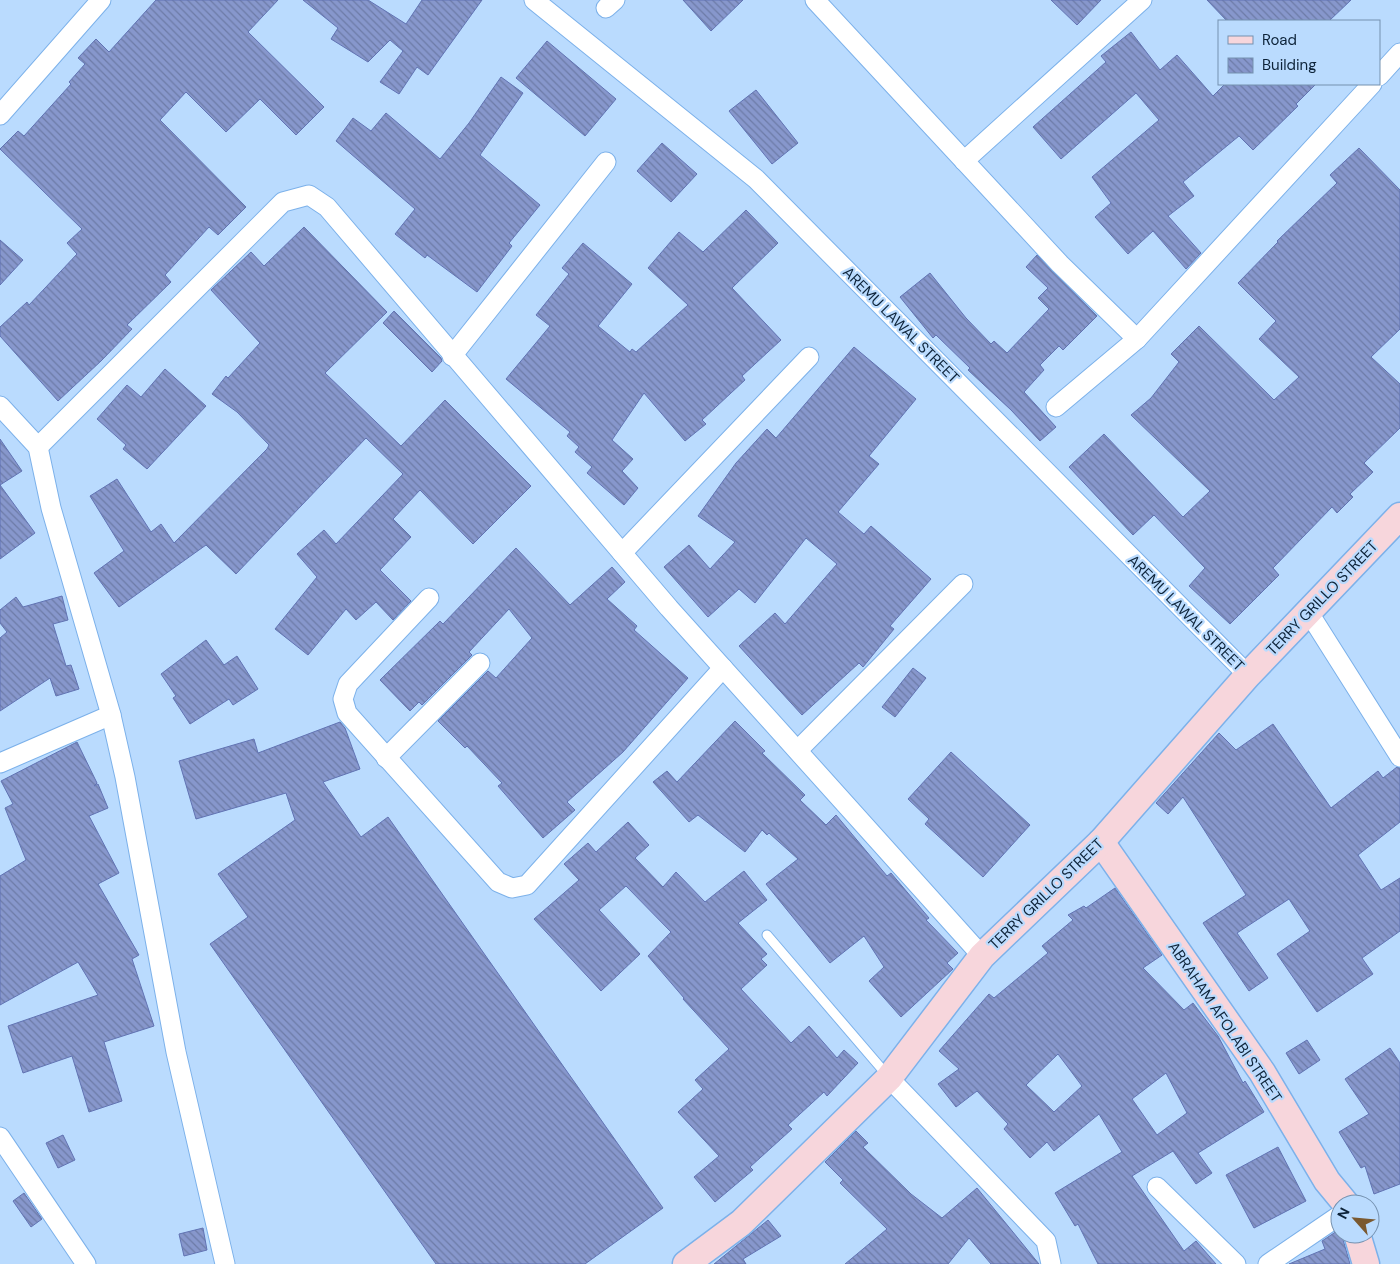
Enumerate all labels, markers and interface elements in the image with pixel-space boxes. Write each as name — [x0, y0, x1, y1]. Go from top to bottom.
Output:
legend — [1218, 20, 1380, 85]
text: Road — [1262, 30, 1297, 50]
text: Building — [1262, 55, 1317, 75]
street label: AREMU LAWAL STREET — [838, 262, 964, 388]
street label: TERRY GRILLO STREET — [1262, 536, 1382, 660]
street label: AREMU LAWAL STREET — [1123, 550, 1249, 676]
street label: TERRY GRILLO STREET — [984, 834, 1108, 954]
street label: ABRAHAM AFOLABI STREET — [1164, 938, 1286, 1106]
north arrow — [1330, 1194, 1380, 1244]
text: N — [1333, 1204, 1354, 1222]

